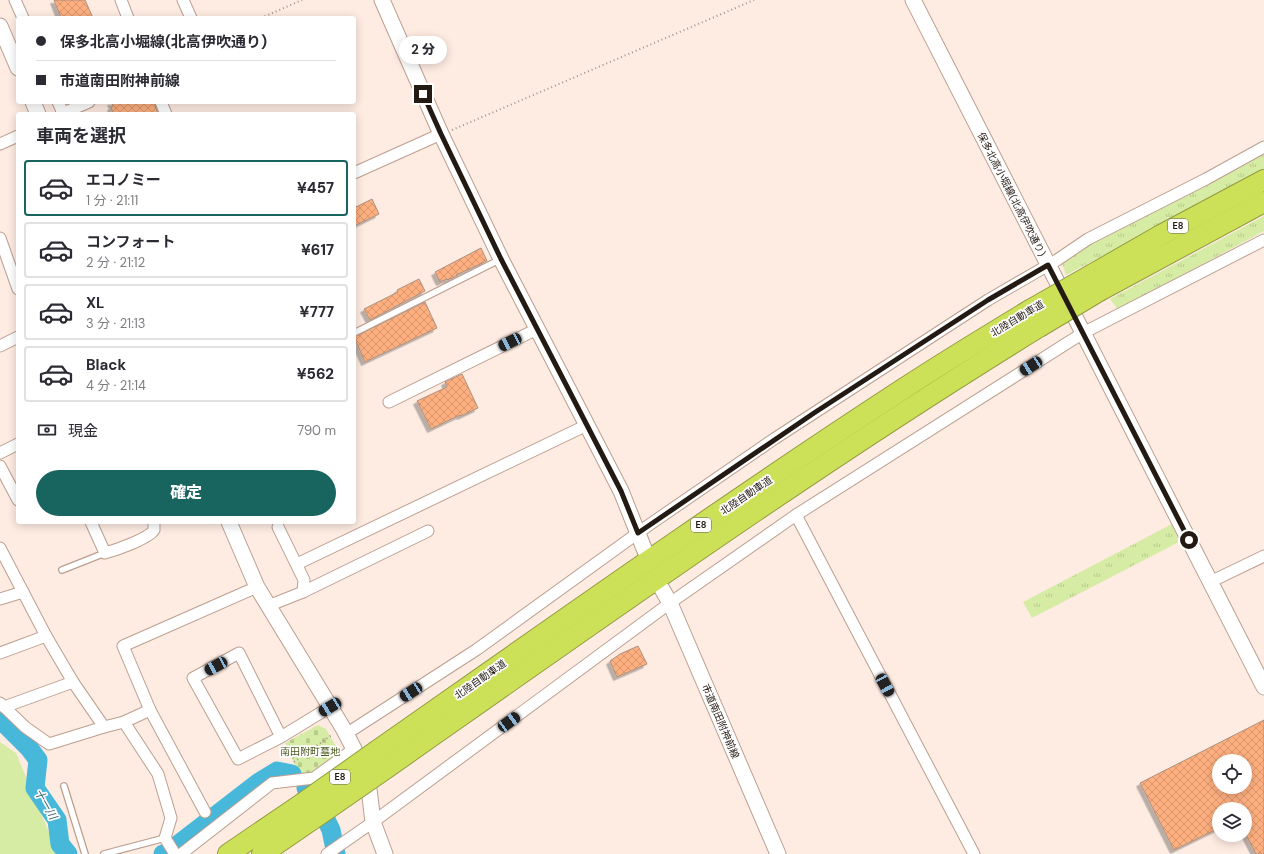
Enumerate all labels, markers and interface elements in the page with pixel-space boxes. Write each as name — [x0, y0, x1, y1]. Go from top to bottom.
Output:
text: 保多北高小堀線(北高伊吹通り) — [60, 32, 267, 52]
callout: 2 分 — [399, 36, 447, 64]
text: 2 分 — [411, 41, 435, 58]
text: 市道南田附神前線 — [60, 71, 180, 91]
route end — [414, 85, 432, 103]
text: 車両を選択 — [36, 124, 126, 148]
street label: 保多北高小堀線(北高伊吹通り) — [975, 130, 1049, 259]
icon: car — [38, 170, 74, 206]
text: エコノミー — [86, 170, 161, 190]
text: ¥457 — [297, 178, 334, 198]
text: 1 分 · 21:11 — [86, 192, 138, 209]
road number: E8 — [1168, 219, 1188, 233]
icon: car — [38, 232, 74, 268]
text: コンフォート — [86, 232, 176, 252]
text: ¥617 — [301, 240, 334, 260]
text: 2 分 · 21:12 — [86, 254, 145, 271]
text: XL — [86, 293, 104, 313]
icon: car — [38, 294, 74, 330]
street label: 北陸自動車道 — [988, 297, 1046, 339]
text: ¥777 — [300, 302, 334, 322]
text: 3 分 · 21:13 — [86, 315, 146, 332]
car — [497, 331, 523, 353]
car — [1018, 354, 1044, 378]
text: Black — [86, 355, 126, 375]
icon: car — [38, 356, 74, 392]
text: ¥562 — [297, 364, 334, 384]
text: 4 分 · 21:14 — [86, 377, 146, 394]
icon: cash — [36, 419, 58, 441]
text: 現金 — [68, 421, 98, 441]
text: 790 m — [297, 422, 336, 439]
button: 確定 — [36, 470, 336, 516]
street label: 北陸自動車道 — [718, 473, 775, 518]
road number: E8 — [691, 518, 711, 532]
route start — [1180, 531, 1198, 549]
car — [203, 655, 229, 677]
street label: 北陸自動車道 — [452, 657, 509, 702]
car — [874, 672, 896, 698]
car — [398, 680, 424, 704]
street label: 市道南田附神前線 — [699, 682, 742, 761]
car — [317, 696, 343, 718]
car — [496, 710, 522, 734]
park label: 南田附町墓地 — [280, 745, 341, 758]
map controls — [1212, 754, 1252, 842]
button: locate — [1212, 754, 1252, 794]
road number: E8 — [330, 770, 350, 784]
water label: 十一川 — [32, 786, 61, 823]
button: layers — [1212, 802, 1252, 842]

